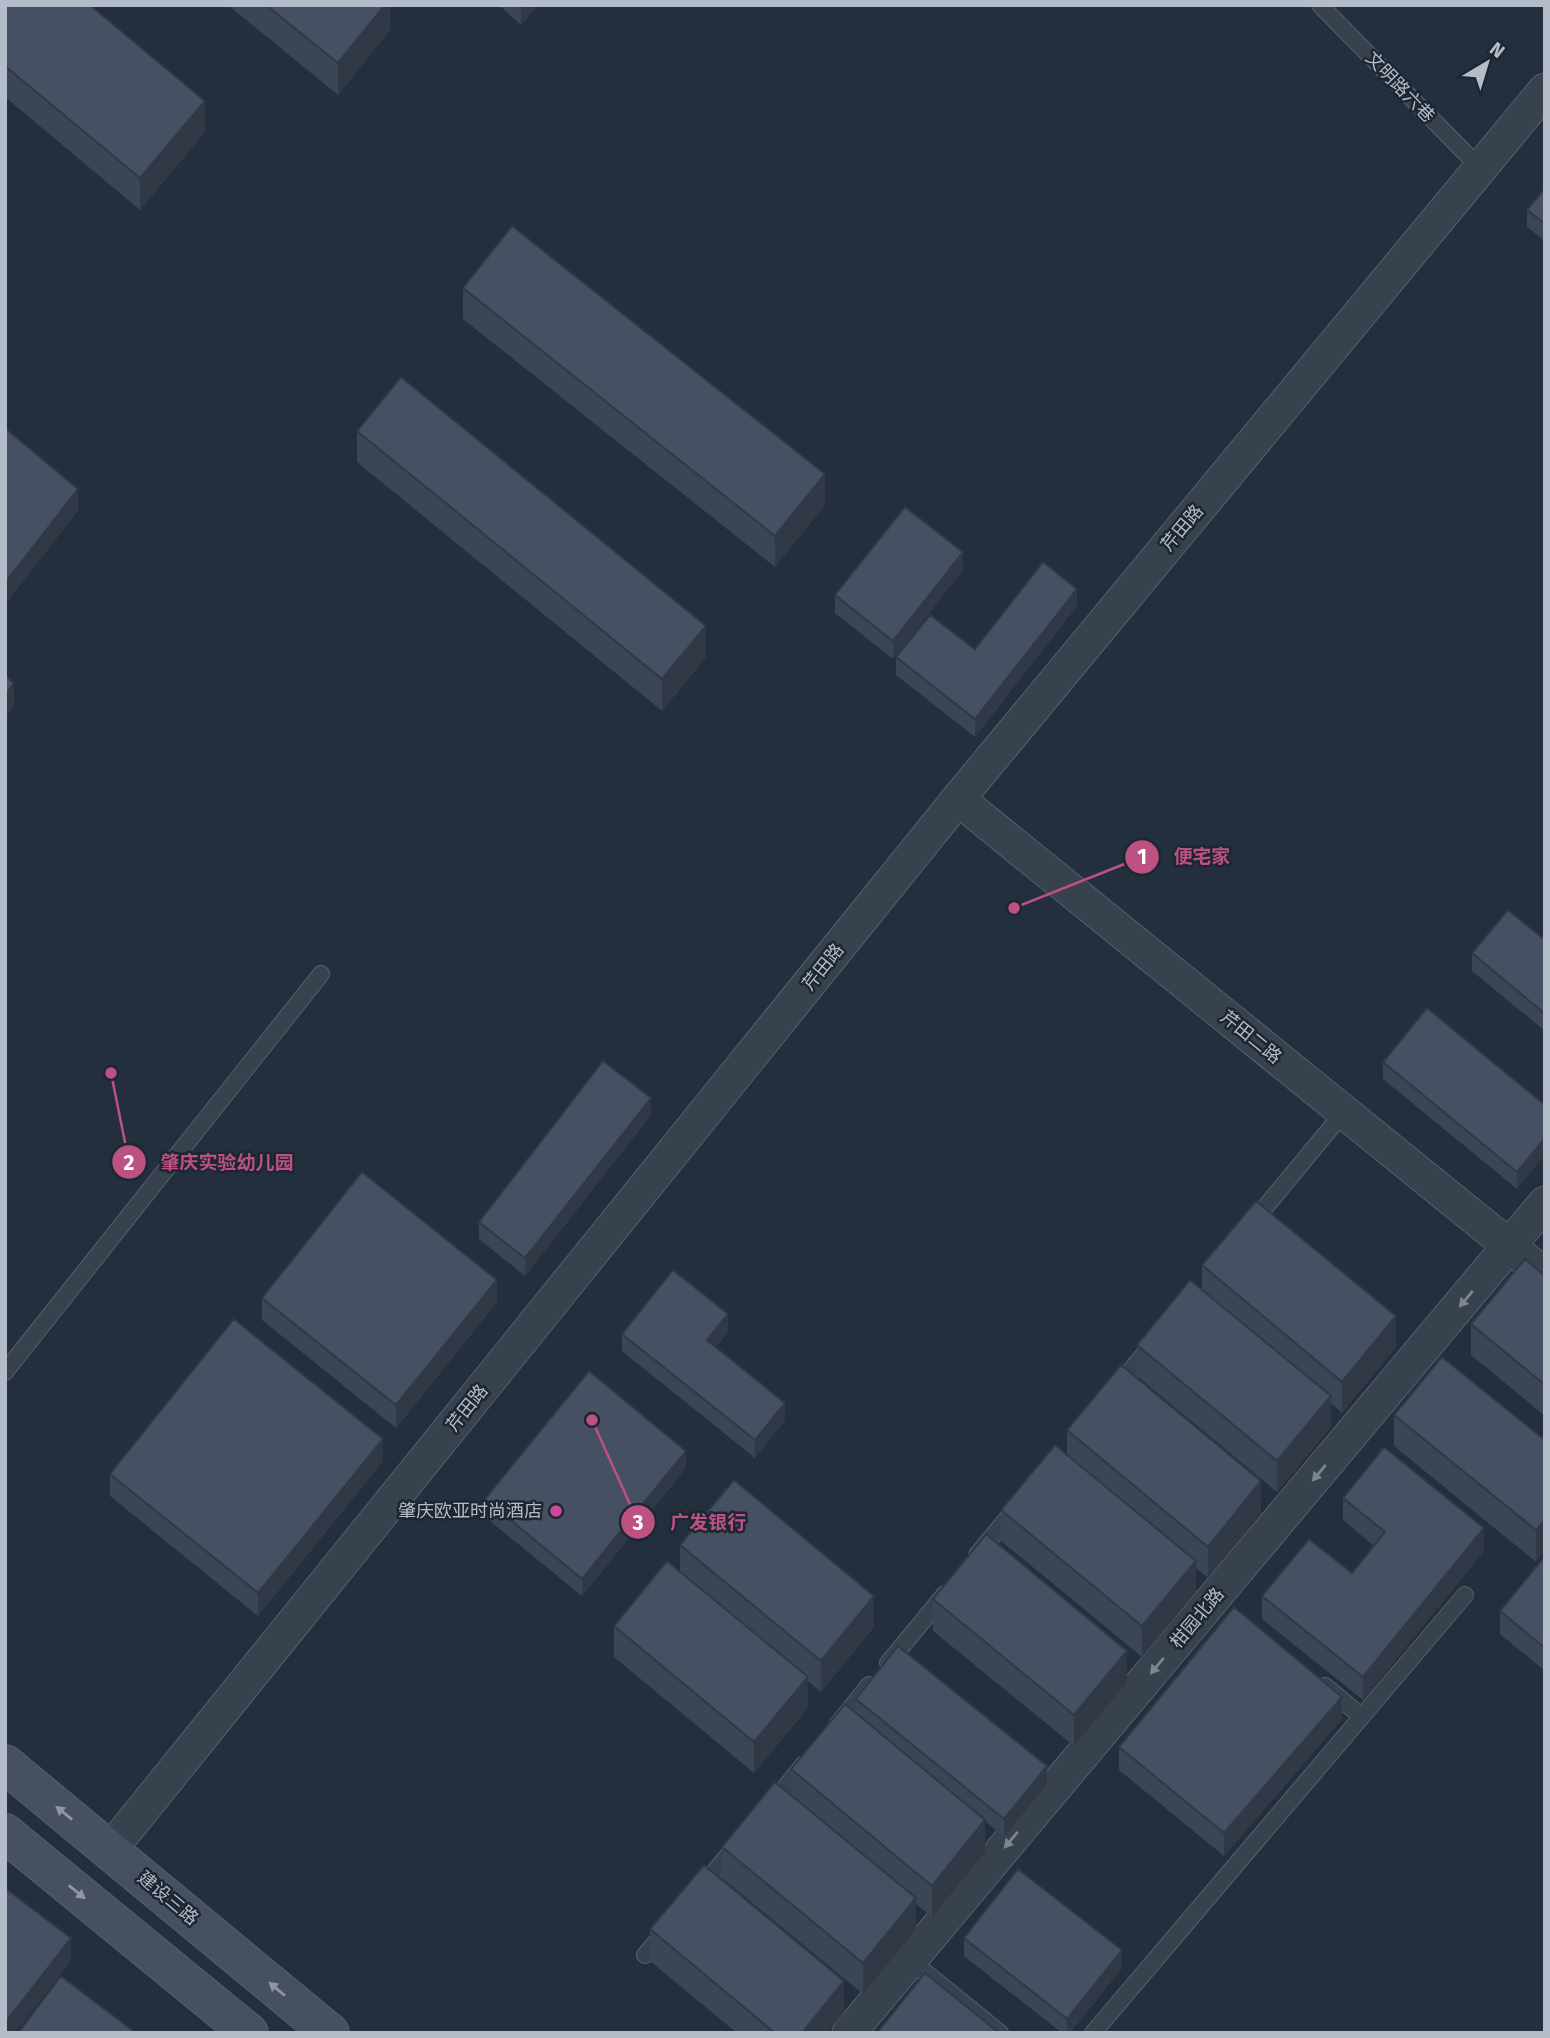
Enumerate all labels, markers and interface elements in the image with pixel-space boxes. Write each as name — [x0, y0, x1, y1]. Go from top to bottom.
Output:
north arrow — [1452, 28, 1522, 98]
text: N — [1485, 37, 1509, 63]
street label: 文明路六巷 — [1361, 47, 1439, 127]
street label: 芹田路 — [1156, 500, 1208, 556]
callout: 便宅家 — [1124, 837, 1244, 877]
text: 1 — [1137, 844, 1147, 870]
text: 便宅家 — [1173, 845, 1231, 868]
street label: 芹田路 — [797, 939, 849, 995]
street label: 芹田二路 — [1216, 1006, 1286, 1068]
callout: 肇庆实验幼儿园 — [112, 1142, 308, 1182]
text: 2 — [124, 1150, 135, 1176]
text: 肇庆实验幼儿园 — [160, 1151, 294, 1174]
one-way arrow — [1459, 1290, 1474, 1307]
street label: 芹田路 — [441, 1380, 493, 1436]
one-way arrow — [1312, 1464, 1327, 1482]
place label: 肇庆欧亚时尚酒店 — [398, 1500, 542, 1522]
callout: 广发银行 — [621, 1502, 760, 1542]
marker: 肇庆欧亚时尚酒店 — [548, 1503, 564, 1519]
text: 3 — [632, 1510, 644, 1536]
text: 广发银行 — [670, 1511, 746, 1534]
street label: 柑园北路 — [1165, 1583, 1229, 1653]
one-way arrow — [1150, 1657, 1165, 1674]
one-way arrow — [56, 1806, 73, 1821]
one-way arrow — [1003, 1831, 1019, 1849]
street label: 建设三路 — [133, 1866, 203, 1930]
one-way arrow — [69, 1884, 86, 1899]
one-way arrow — [269, 1982, 286, 1997]

